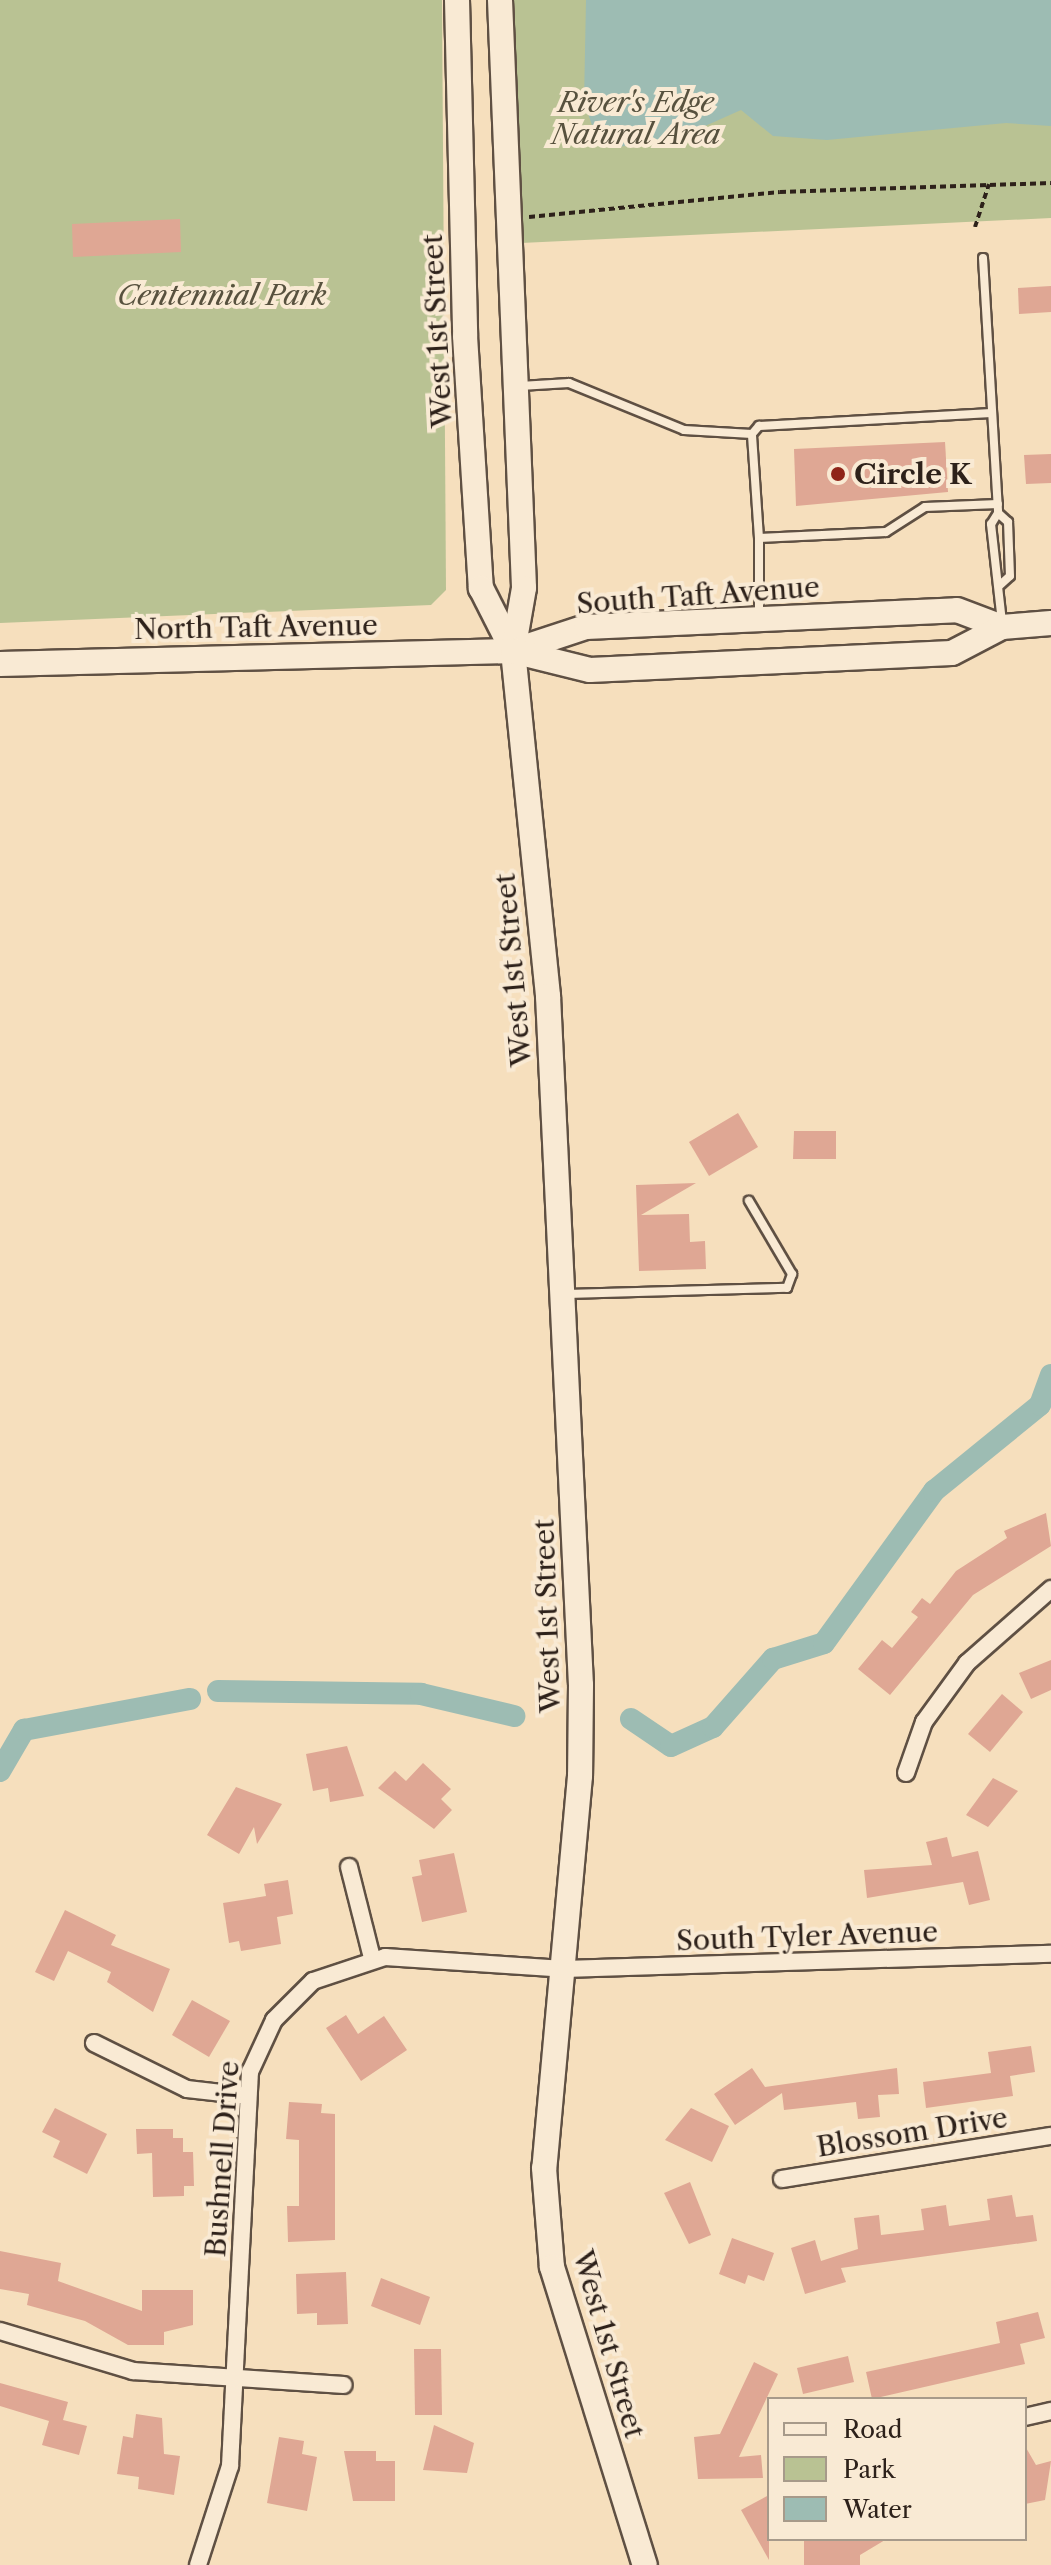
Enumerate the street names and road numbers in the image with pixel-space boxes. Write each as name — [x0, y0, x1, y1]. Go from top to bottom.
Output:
street label: West 1st Street — [415, 233, 459, 429]
street label: South Taft Avenue — [574, 570, 822, 620]
street label: North Taft Avenue — [133, 608, 379, 646]
street label: West 1st Street — [488, 872, 538, 1068]
street label: West 1st Street — [527, 1519, 567, 1713]
street label: South Tyler Avenue — [674, 1915, 940, 1957]
street label: Bushnell Drive — [198, 2060, 246, 2258]
street label: Blossom Drive — [814, 2100, 1010, 2164]
street label: West 1st Street — [566, 2246, 652, 2442]

